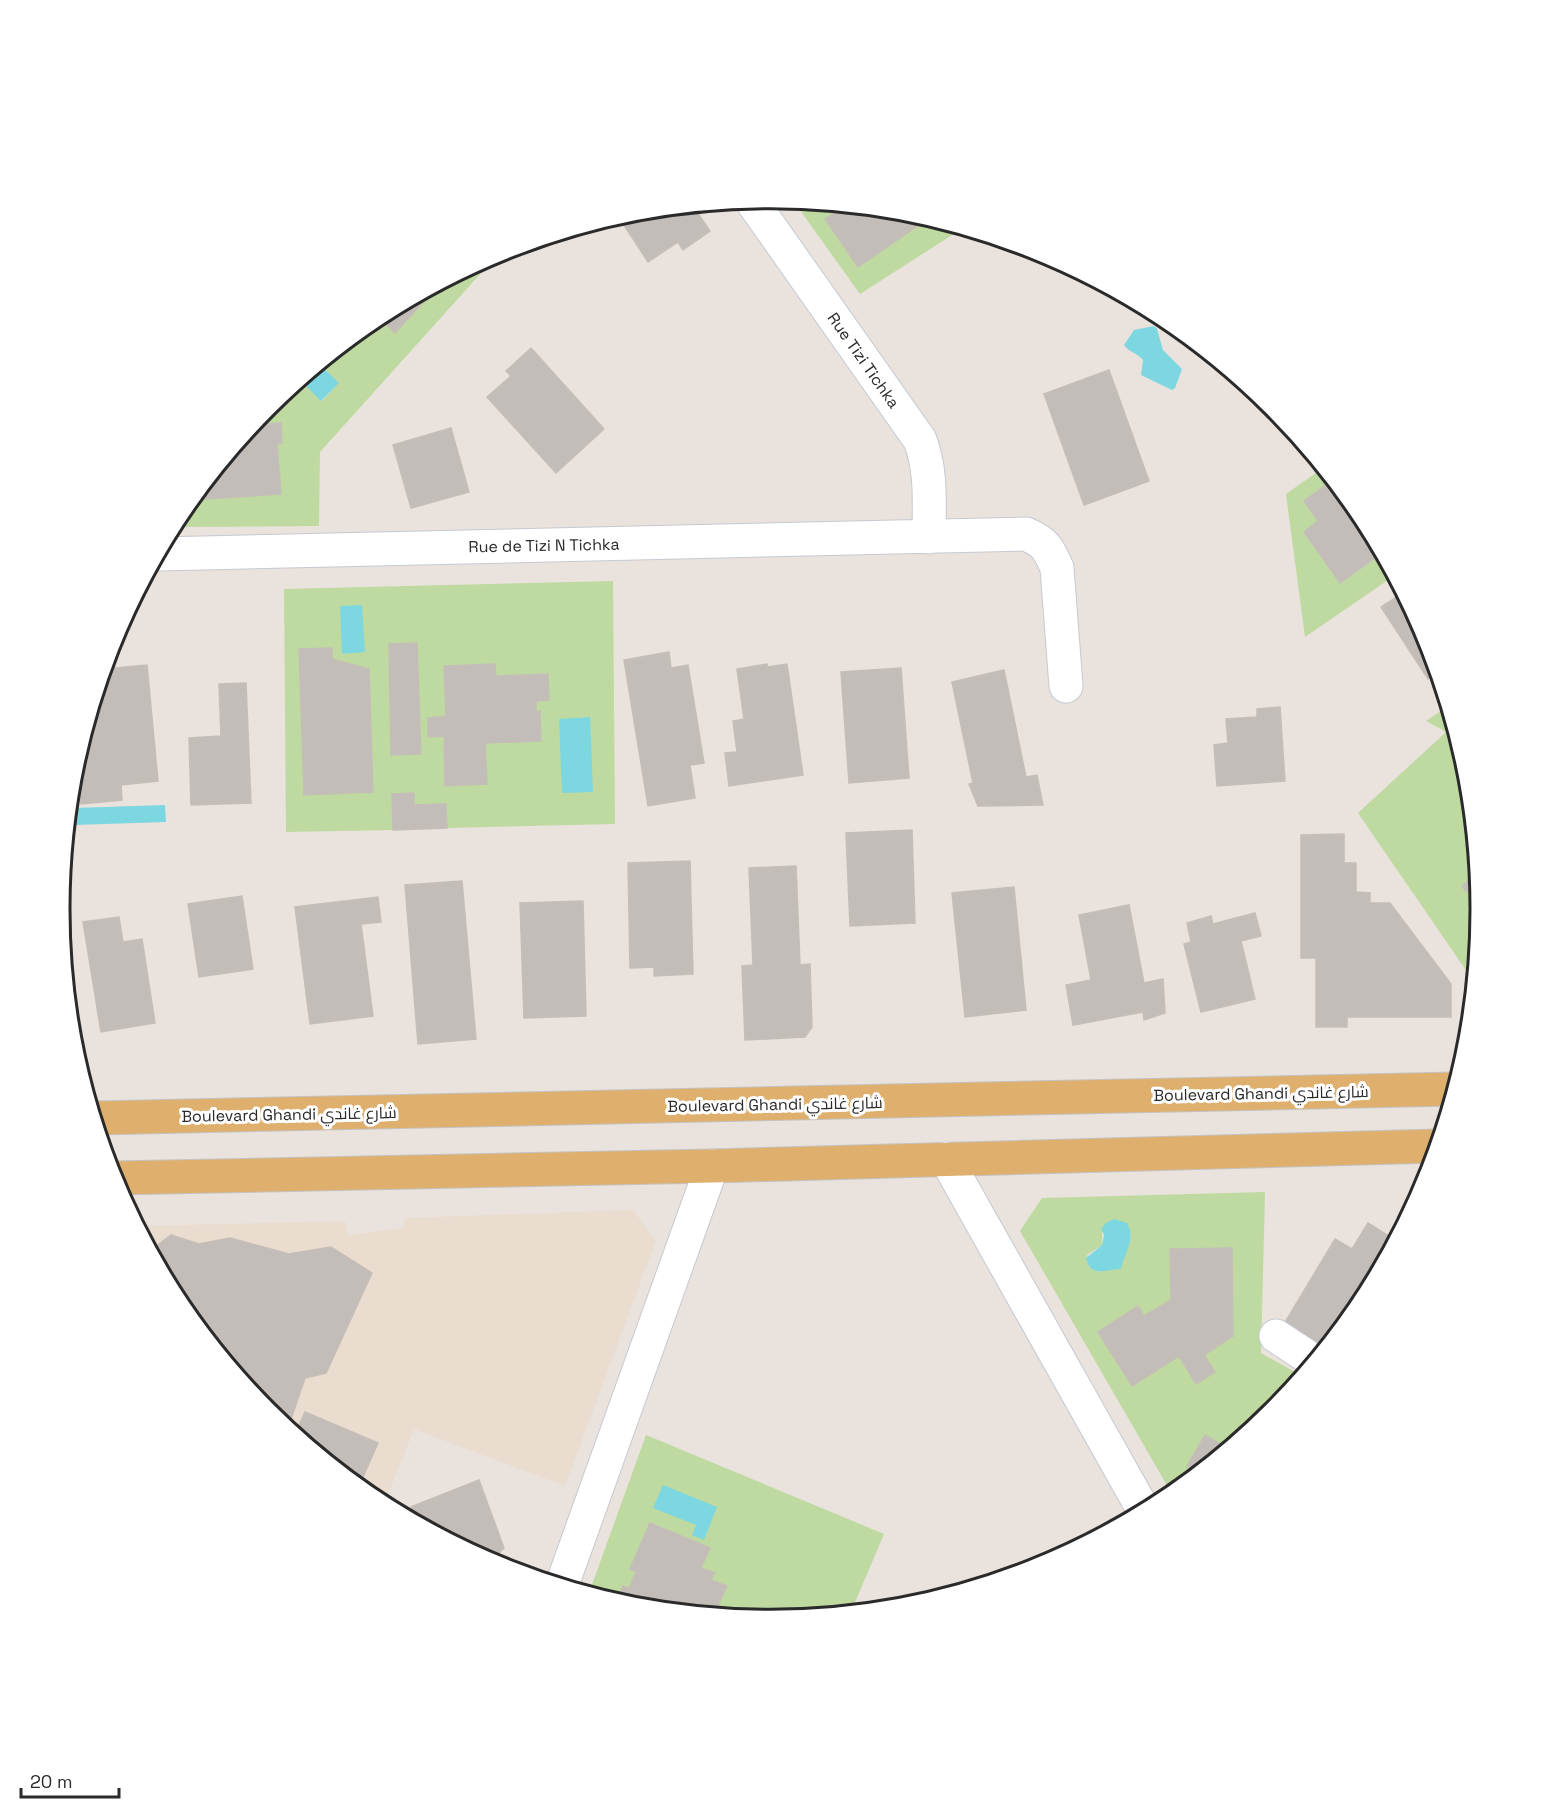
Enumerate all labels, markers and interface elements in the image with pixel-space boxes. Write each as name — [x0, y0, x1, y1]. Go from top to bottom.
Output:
street label: Rue Tizi Tichka — [823, 308, 904, 412]
street label: Rue de Tizi N Tichka — [468, 534, 620, 557]
street label: Boulevard Ghandi شارع غاندي — [1153, 1081, 1369, 1109]
street label: Boulevard Ghandi شارع غاندي — [667, 1092, 883, 1120]
street label: Boulevard Ghandi شارع غاندي — [181, 1102, 397, 1130]
scale bar — [21, 1761, 118, 1799]
text: 20 m — [30, 1770, 73, 1793]

